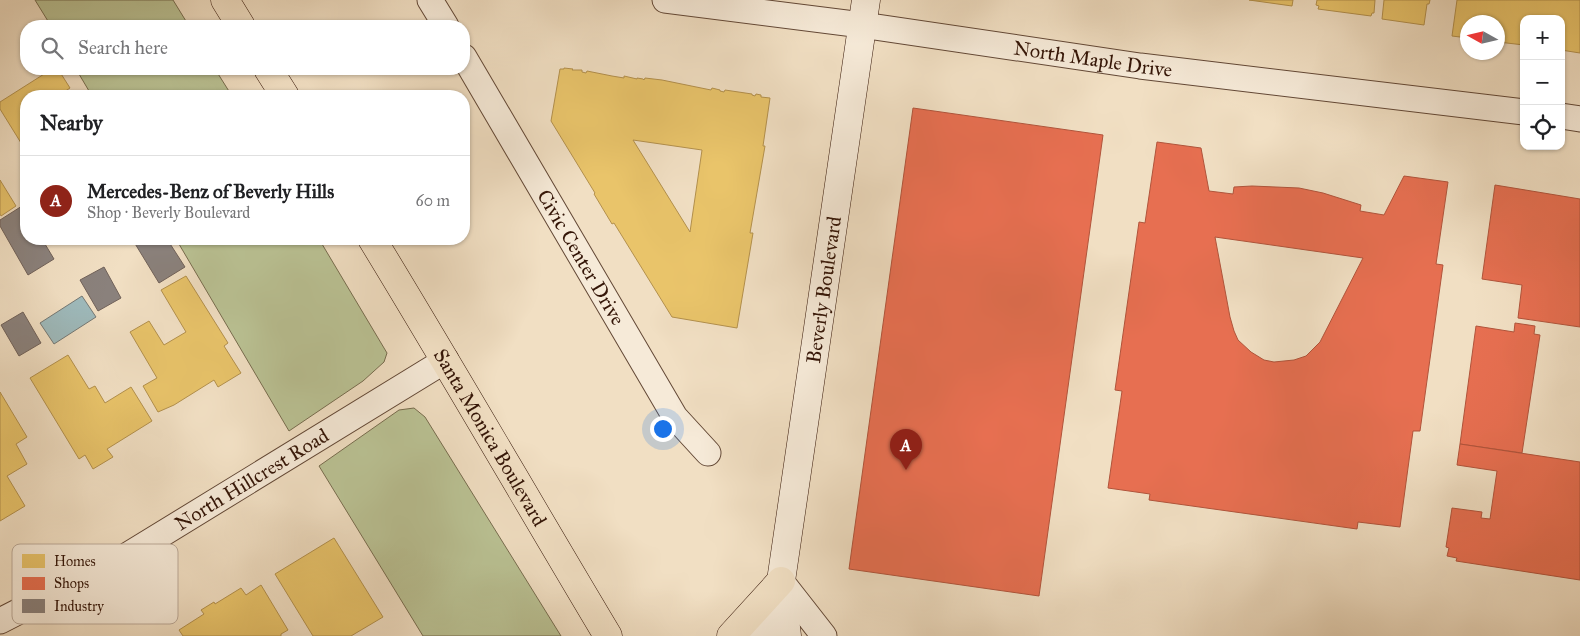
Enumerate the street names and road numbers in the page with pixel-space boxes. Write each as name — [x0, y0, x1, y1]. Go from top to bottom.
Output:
street label: North Maple Drive — [1012, 36, 1174, 82]
street label: Civic Center Drive — [532, 185, 630, 329]
street label: Beverly Boulevard — [801, 214, 846, 365]
street label: Santa Monica Boulevard — [429, 344, 552, 530]
street label: North Hillcrest Road — [170, 423, 333, 535]

